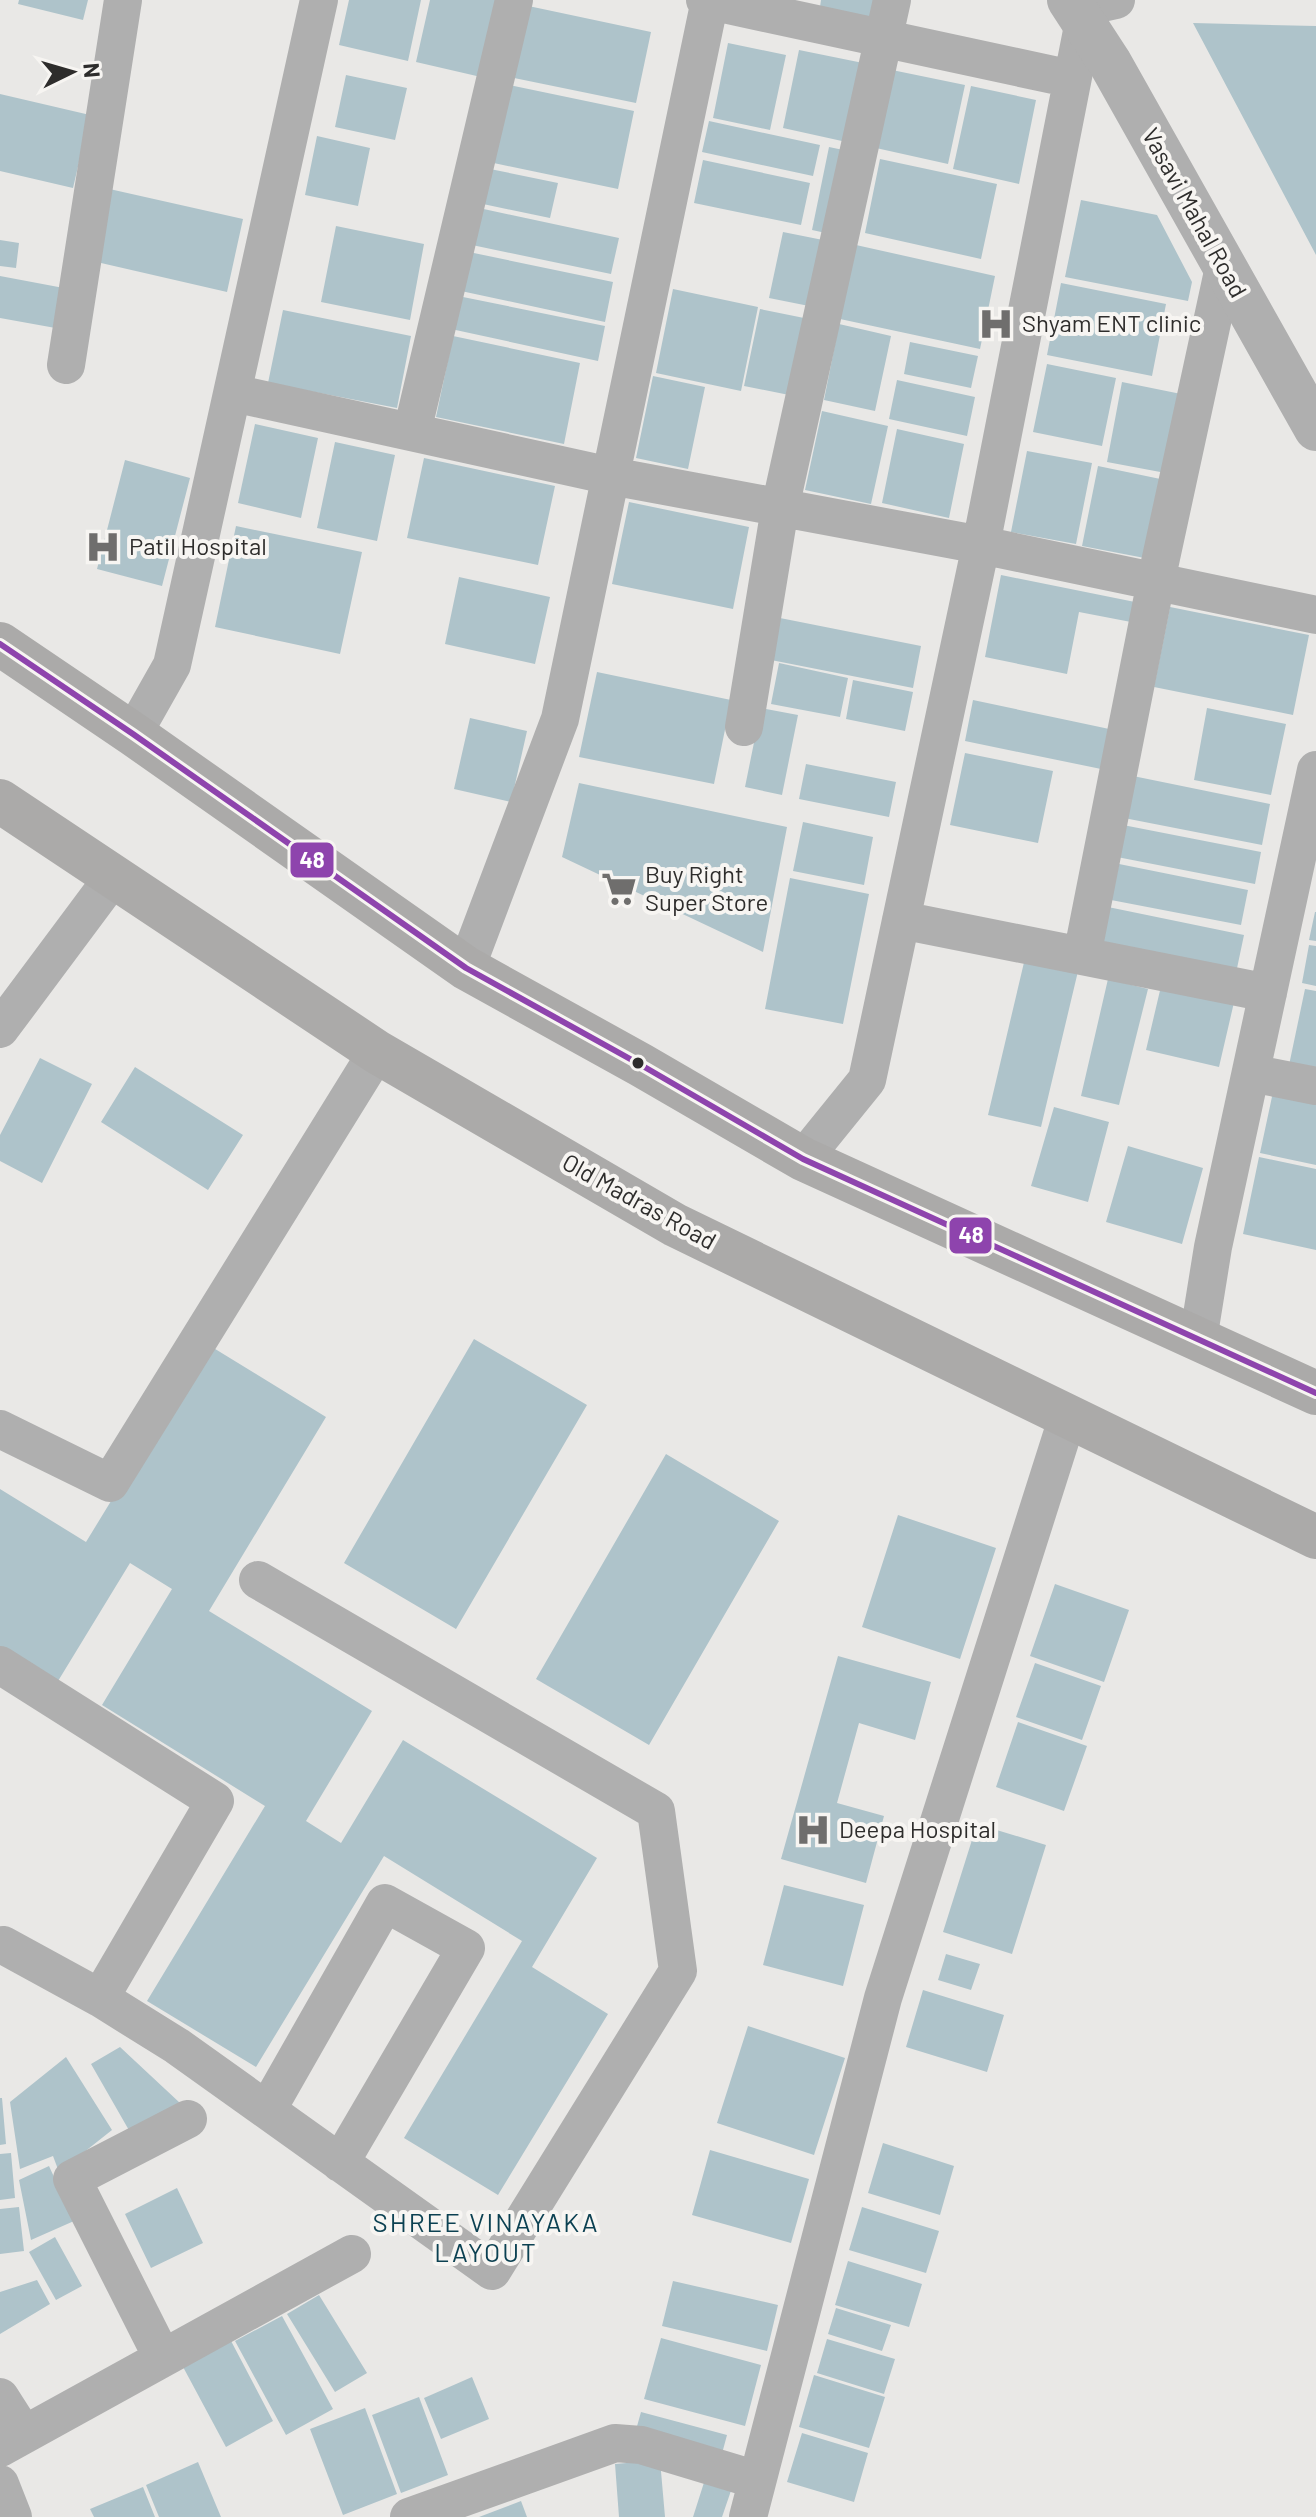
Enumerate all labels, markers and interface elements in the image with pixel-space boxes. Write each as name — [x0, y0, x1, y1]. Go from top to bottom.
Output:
north arrow — [32, 32, 112, 112]
text: N — [79, 62, 107, 79]
street label: Vasavi Mahal Road — [1137, 122, 1254, 302]
hospital icon: Shyam ENT clinic — [977, 305, 1015, 343]
place label: Shyam ENT clinic — [1022, 308, 1201, 337]
hospital icon: Patil Hospital — [84, 528, 122, 566]
place label: Patil Hospital — [129, 531, 267, 560]
line badge: 48 — [289, 841, 335, 879]
text: 48 — [299, 846, 325, 872]
place label: Buy Right Super Store — [645, 859, 768, 916]
supermarket icon: Buy Right Super Store — [600, 870, 638, 908]
unlabelled marker — [630, 1055, 646, 1071]
street label: Old Madras Road — [558, 1146, 722, 1255]
line badge: 48 — [948, 1216, 993, 1255]
text: 48 — [958, 1221, 984, 1247]
hospital icon: Deepa Hospital — [794, 1811, 832, 1849]
place label: Deepa Hospital — [839, 1814, 996, 1843]
district label: SHREE VINAYAKA LAYOUT — [372, 2206, 600, 2267]

